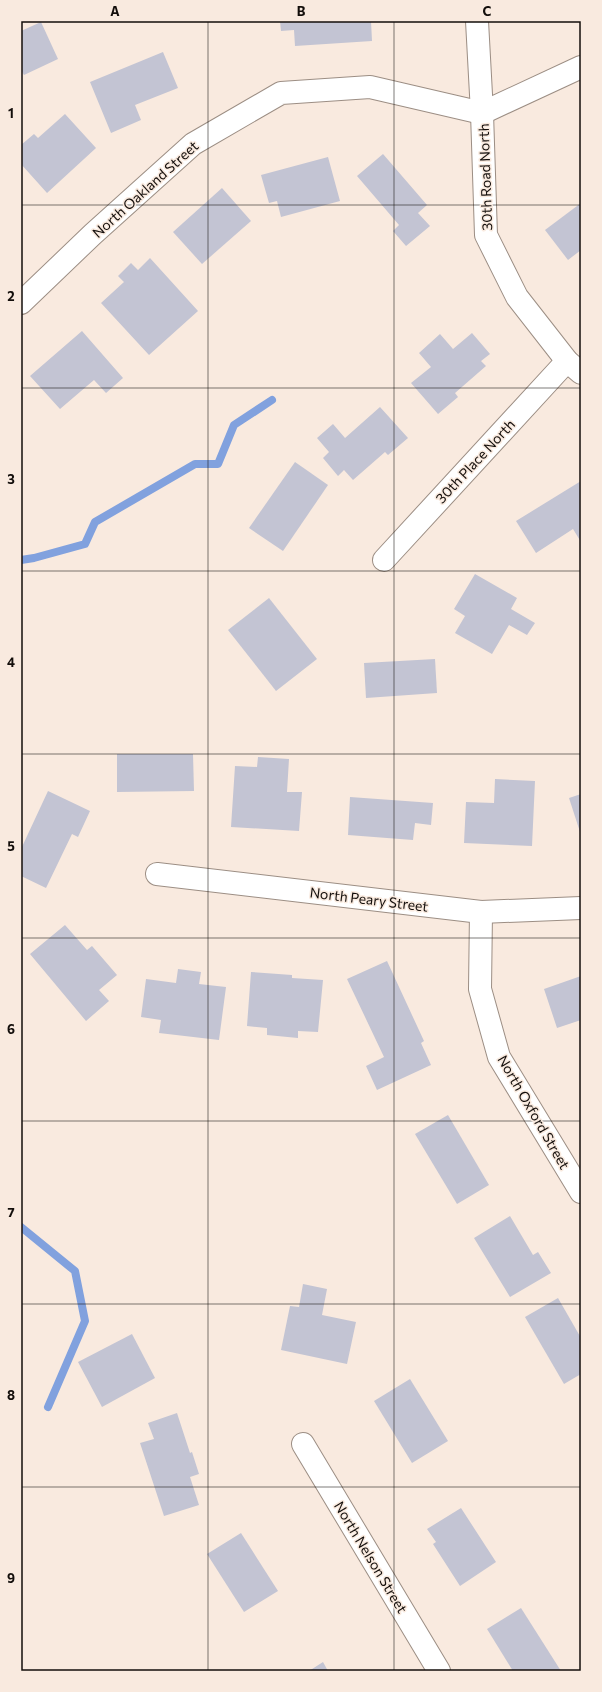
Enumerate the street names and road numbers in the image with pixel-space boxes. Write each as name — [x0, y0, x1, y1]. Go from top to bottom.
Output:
street label: 30th Road North — [475, 123, 495, 231]
street label: North Oakland Street — [89, 137, 202, 241]
street label: 30th Place North — [432, 416, 518, 506]
street label: North Peary Street — [309, 883, 429, 915]
street label: North Oxford Street — [494, 1052, 574, 1172]
street label: North Nelson Street — [331, 1498, 411, 1616]

